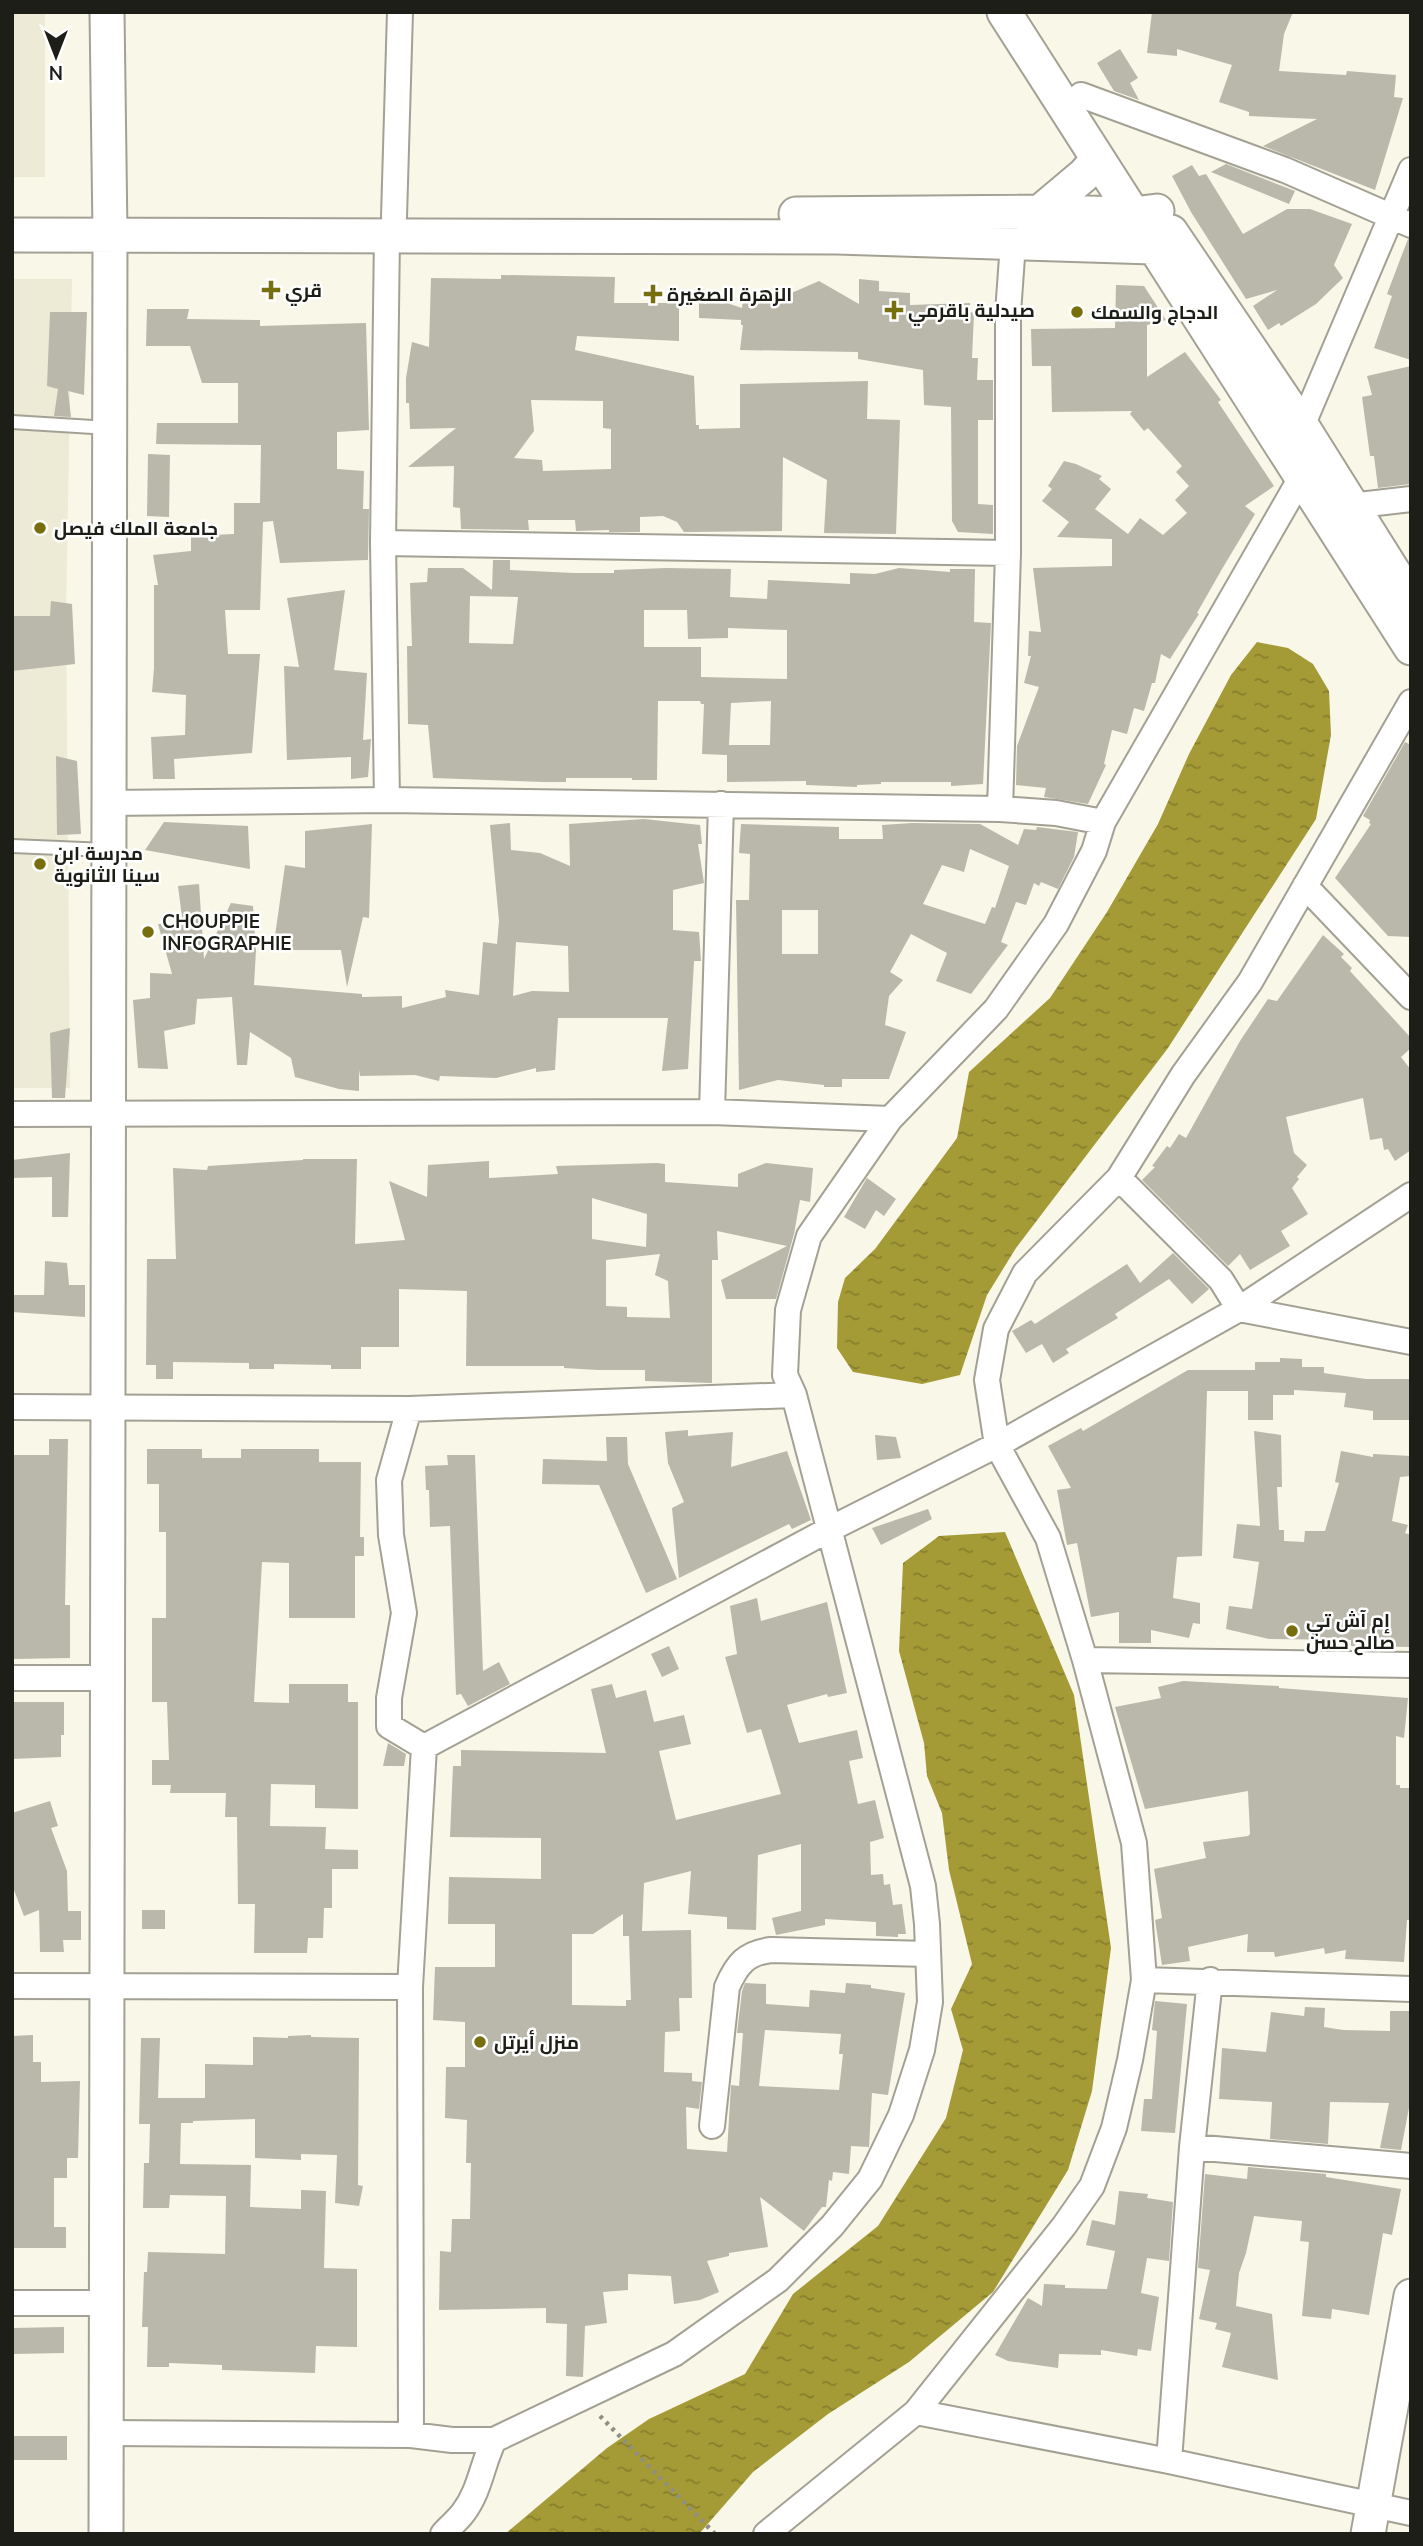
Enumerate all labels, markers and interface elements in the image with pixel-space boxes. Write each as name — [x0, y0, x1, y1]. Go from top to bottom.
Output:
north arrow — [21, 21, 91, 91]
text: N — [49, 59, 63, 85]
place label: قري — [285, 278, 322, 306]
marker: قري — [263, 282, 279, 298]
place label: الزهرة الصغيرة — [667, 282, 792, 308]
marker: الزهرة الصغيرة — [645, 286, 661, 302]
place label: صيدلية باقرمي — [908, 298, 1035, 326]
place label: الدجاج والسمك — [1091, 300, 1219, 326]
marker: صيدلية باقرمي — [886, 302, 902, 318]
marker: الدجاج والسمك — [1069, 304, 1085, 320]
place label: جامعة الملك فيصل — [54, 516, 218, 542]
marker: جامعة الملك فيصل — [32, 520, 48, 536]
place label: مدرسة ابن سينا الثانوية — [54, 841, 160, 889]
marker: مدرسة ابن سينا الثانوية — [32, 856, 48, 872]
place label: CHOUPPIE INFOGRAPHIE — [162, 909, 292, 957]
marker: CHOUPPIE INFOGRAPHIE — [140, 924, 156, 940]
place label: إم آش تي صالح حسن — [1306, 1608, 1395, 1656]
marker: إم آش تي صالح حسن — [1284, 1623, 1300, 1639]
place label: منزل أيرتل — [494, 2029, 579, 2056]
marker: منزل أيرتل — [472, 2034, 488, 2050]

